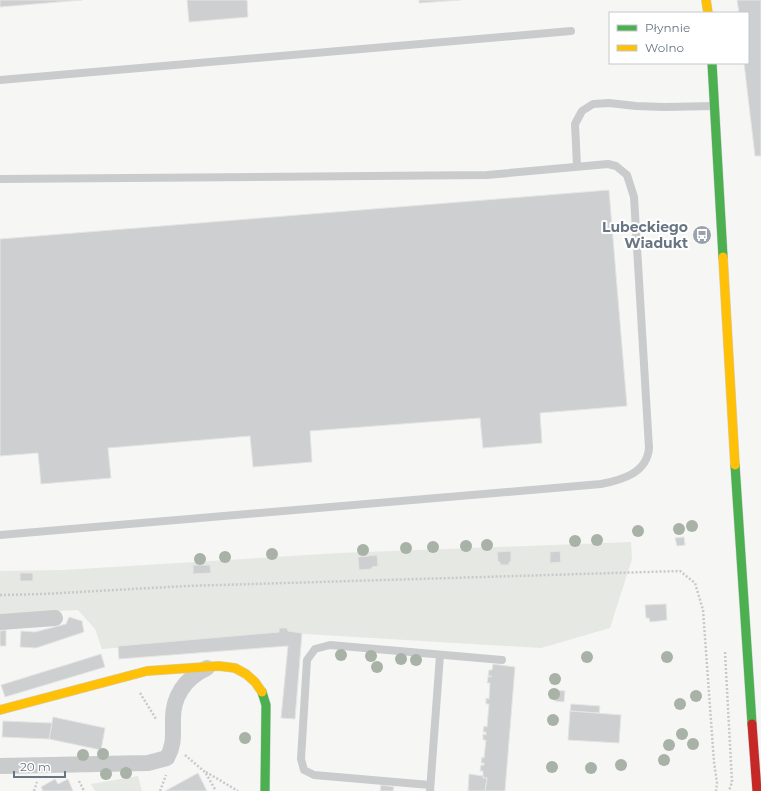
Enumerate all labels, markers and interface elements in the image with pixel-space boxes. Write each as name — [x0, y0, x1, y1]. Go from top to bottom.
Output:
legend — [609, 12, 749, 64]
text: Płynnie — [645, 20, 690, 35]
text: Wolno — [645, 40, 684, 55]
place label: Lubeckiego Wiadukt — [602, 218, 688, 252]
bus stop icon: Lubeckiego Wiadukt — [691, 224, 713, 246]
scale bar — [14, 753, 65, 779]
text: 20 m — [20, 759, 51, 774]

